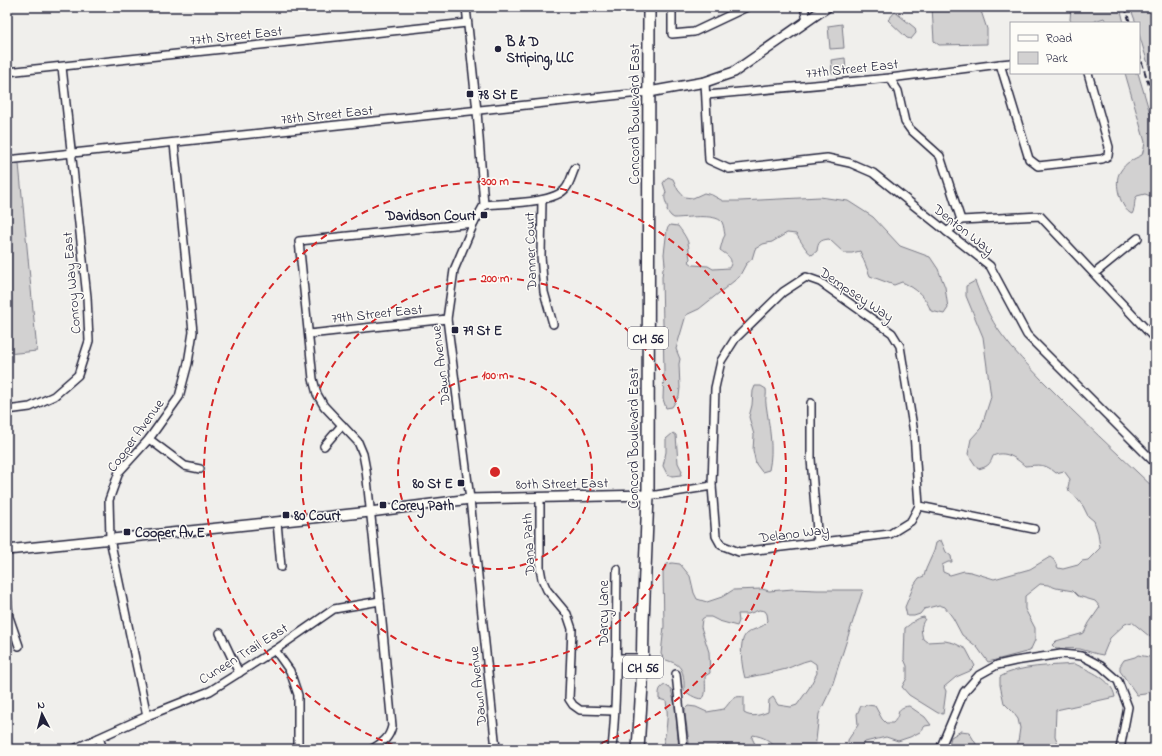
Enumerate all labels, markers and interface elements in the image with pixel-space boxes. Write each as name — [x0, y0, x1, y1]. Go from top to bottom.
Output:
street label: 77th Street East — [189, 21, 284, 52]
legend — [1010, 22, 1140, 74]
text: Road — [1046, 30, 1072, 48]
place label: B & D Striping, LLC — [505, 32, 574, 71]
street label: Concord Boulevard East — [625, 43, 646, 184]
marker: B & D Striping, LLC — [493, 44, 503, 54]
text: Park — [1046, 50, 1068, 68]
street label: 77th Street East — [805, 54, 900, 85]
place label: 78 St E — [478, 85, 519, 106]
marker: 78 St E — [465, 89, 475, 99]
street label: 78th Street East — [280, 100, 375, 131]
text: 300 m — [480, 173, 510, 191]
street label: Denton Way — [927, 199, 998, 262]
place label: Davidson Court — [385, 206, 476, 227]
marker: Davidson Court — [479, 210, 489, 220]
street label: Danner Court — [520, 211, 543, 291]
street label: Conroy Way East — [58, 231, 88, 335]
street label: Dempsey Way — [813, 262, 898, 329]
text: 200 m — [480, 270, 510, 288]
street label: 79th Street East — [331, 299, 424, 330]
place label: 79 St E — [463, 321, 503, 342]
street label: Dawn Avenue — [426, 323, 457, 406]
marker: 79 St E — [450, 325, 460, 335]
road number: CH 56 — [628, 327, 668, 349]
text: 100 m — [482, 367, 509, 385]
street label: Concord Boulevard East — [624, 367, 645, 508]
street label: Cooper Avenue — [102, 394, 170, 477]
centre of rings — [488, 465, 502, 479]
street label: 80th Street East — [515, 473, 609, 496]
place label: 80 St E — [412, 474, 454, 495]
marker: 80 St E — [456, 478, 466, 488]
place label: Corey Path — [391, 496, 454, 519]
marker: Corey Path — [378, 500, 388, 510]
place label: 80 Court — [293, 506, 341, 527]
marker: 80 Court — [281, 510, 291, 520]
street label: Dana Path — [517, 512, 542, 576]
street label: Delano Way — [757, 520, 831, 550]
place label: Cooper Av E — [135, 523, 206, 544]
marker: Cooper Av E — [122, 527, 132, 537]
street label: Darcy Lane — [594, 579, 616, 647]
street label: Cuneen Trail East — [195, 618, 293, 690]
street label: Dawn Avenue — [464, 645, 493, 727]
road number: CH 56 — [623, 656, 663, 678]
north arrow — [22, 694, 62, 734]
text: N — [37, 697, 46, 713]

